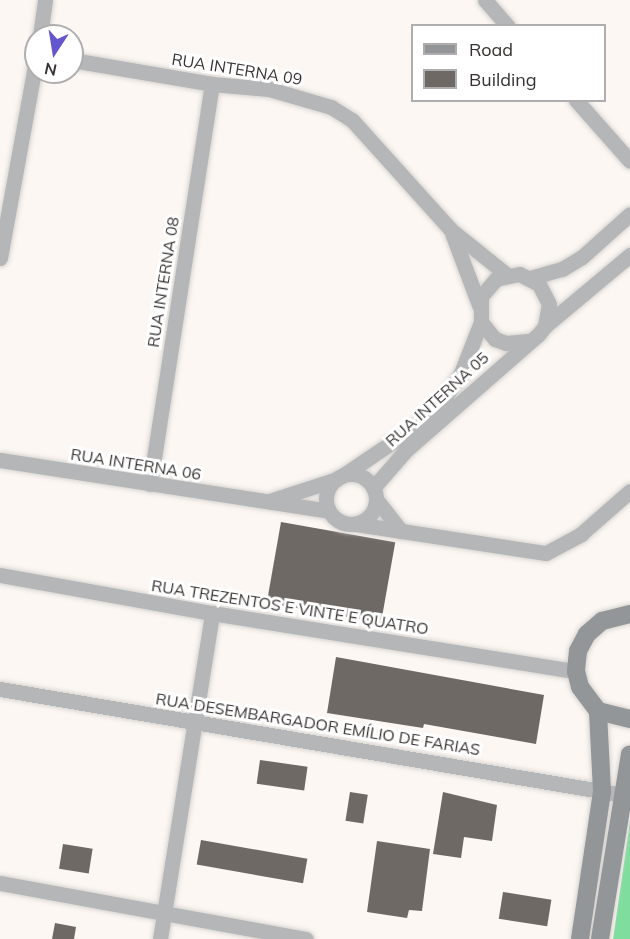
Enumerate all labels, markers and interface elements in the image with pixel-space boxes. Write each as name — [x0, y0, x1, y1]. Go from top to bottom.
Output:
north arrow — [24, 24, 84, 84]
legend — [411, 24, 606, 102]
text: Road — [469, 38, 513, 61]
street label: RUA INTERNA 09 — [170, 49, 304, 89]
text: N — [43, 59, 59, 81]
text: Building — [469, 68, 537, 91]
street label: RUA INTERNA 08 — [143, 215, 183, 349]
street label: RUA INTERNA 05 — [382, 348, 492, 450]
street label: RUA INTERNA 06 — [69, 444, 203, 484]
street label: RUA TREZENTOS E VINTE E QUATRO — [150, 576, 430, 638]
street label: RUA DESEMBARGADOR EMÍLIO DE FARIAS — [154, 689, 482, 759]

